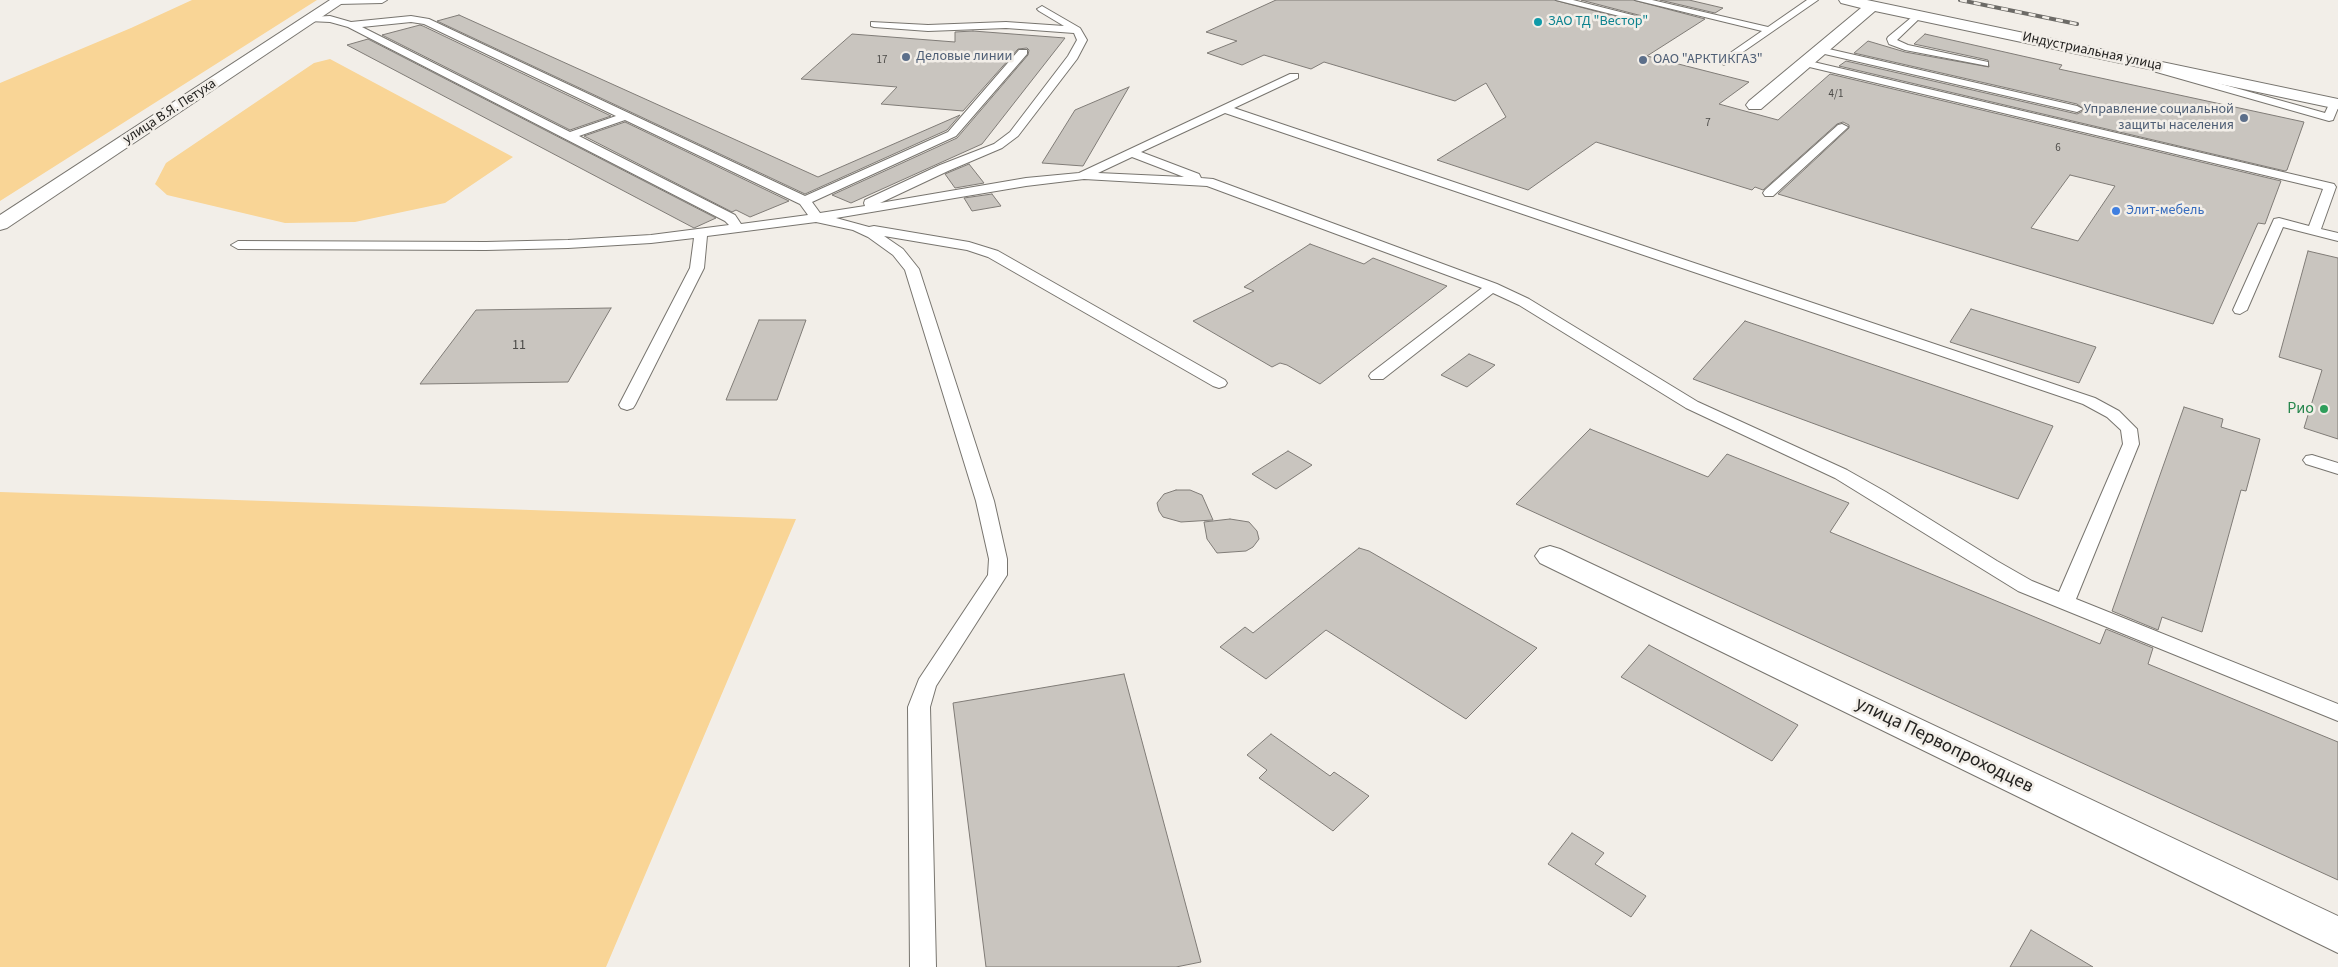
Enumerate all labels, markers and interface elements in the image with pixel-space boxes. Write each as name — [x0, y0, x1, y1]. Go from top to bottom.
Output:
place label: ЗАО ТД "Вестор" — [1548, 14, 1648, 30]
marker: ЗАО ТД "Вестор" — [1532, 16, 1544, 28]
street label: Индустриальная улица — [2021, 29, 2163, 75]
place label: Деловые линии — [916, 49, 1012, 65]
marker: Деловые линии — [900, 51, 912, 63]
place label: ОАО "АРКТИКГАЗ" — [1653, 52, 1763, 68]
house number: 17 — [877, 54, 887, 68]
marker: ОАО "АРКТИКГАЗ" — [1637, 54, 1649, 66]
street label: улица В.Я. Петуха — [120, 76, 220, 148]
house number: 4/1 — [1829, 88, 1843, 102]
place label: Управление социальной защиты населения — [2084, 102, 2234, 134]
marker: Управление социальной защиты населения — [2238, 112, 2250, 124]
house number: 7 — [1705, 117, 1711, 131]
house number: 6 — [2055, 142, 2061, 156]
place label: Элит-мебель — [2126, 203, 2204, 219]
marker: Элит-мебель — [2110, 205, 2122, 217]
house number: 11 — [512, 338, 526, 354]
place label: Рио — [2287, 399, 2314, 419]
marker: Рио — [2318, 403, 2330, 415]
street label: улица Первопроходцев — [1851, 693, 2037, 799]

